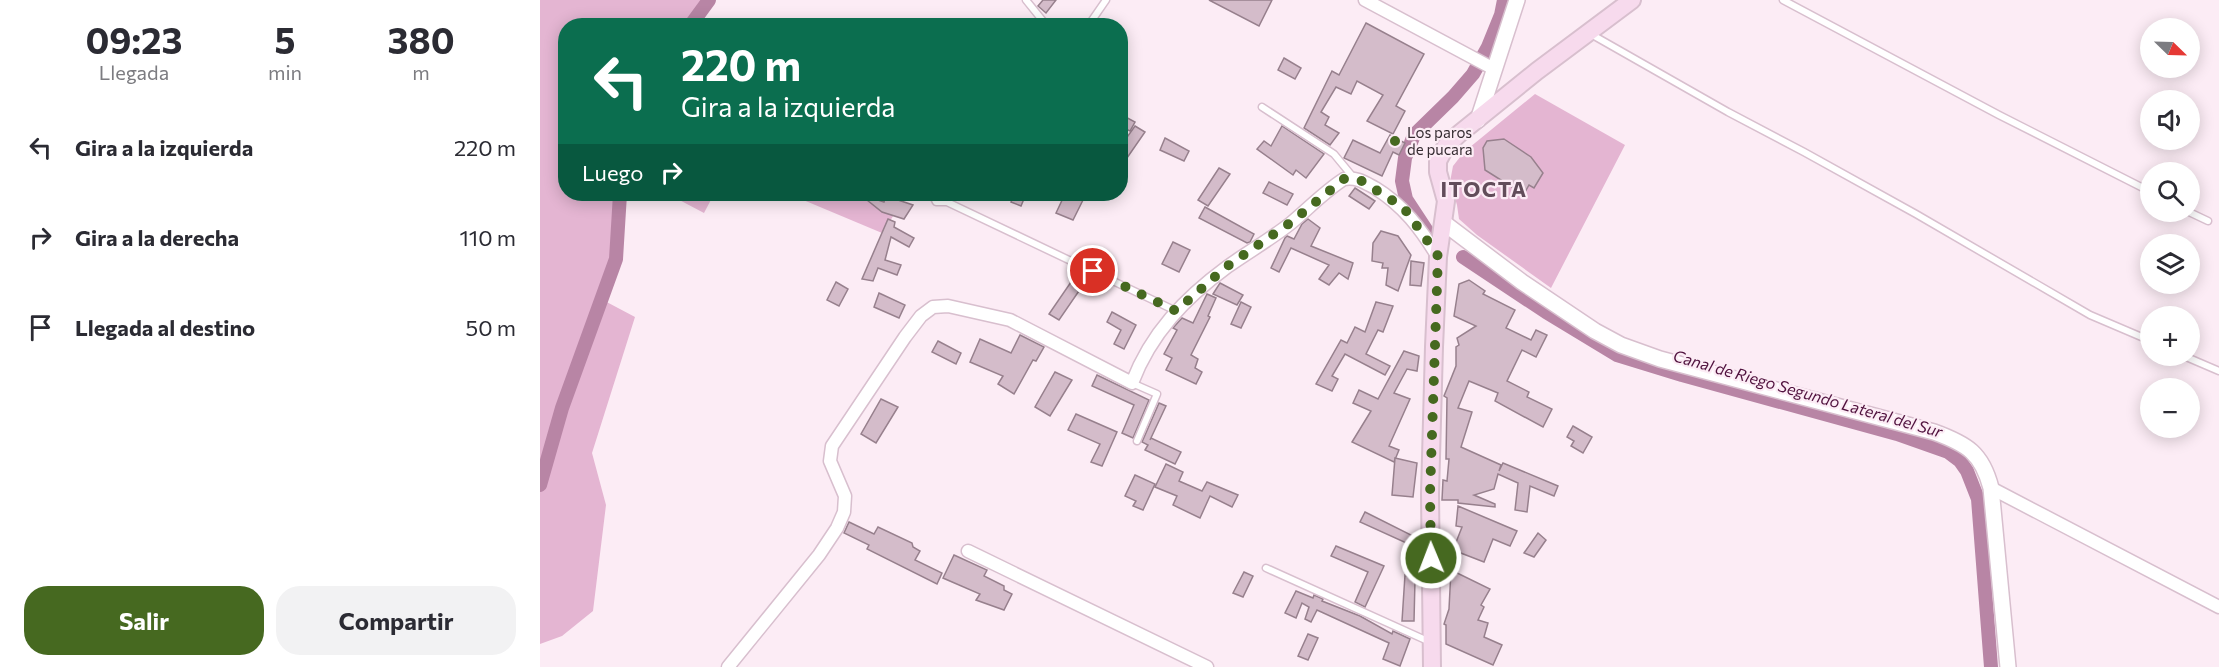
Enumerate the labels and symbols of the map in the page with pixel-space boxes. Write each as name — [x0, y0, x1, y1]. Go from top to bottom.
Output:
north arrow — [2140, 18, 2200, 78]
place label: Los paros de pucara — [1407, 123, 1473, 158]
marker: Los paros de pucara — [1388, 134, 1402, 148]
district label: ITOCTA — [1440, 176, 1528, 201]
pin — [1067, 245, 1118, 296]
water label: Canal de Riego Segundo Lateral del Sur — [1671, 345, 1945, 441]
position arrow — [1399, 526, 1463, 590]

